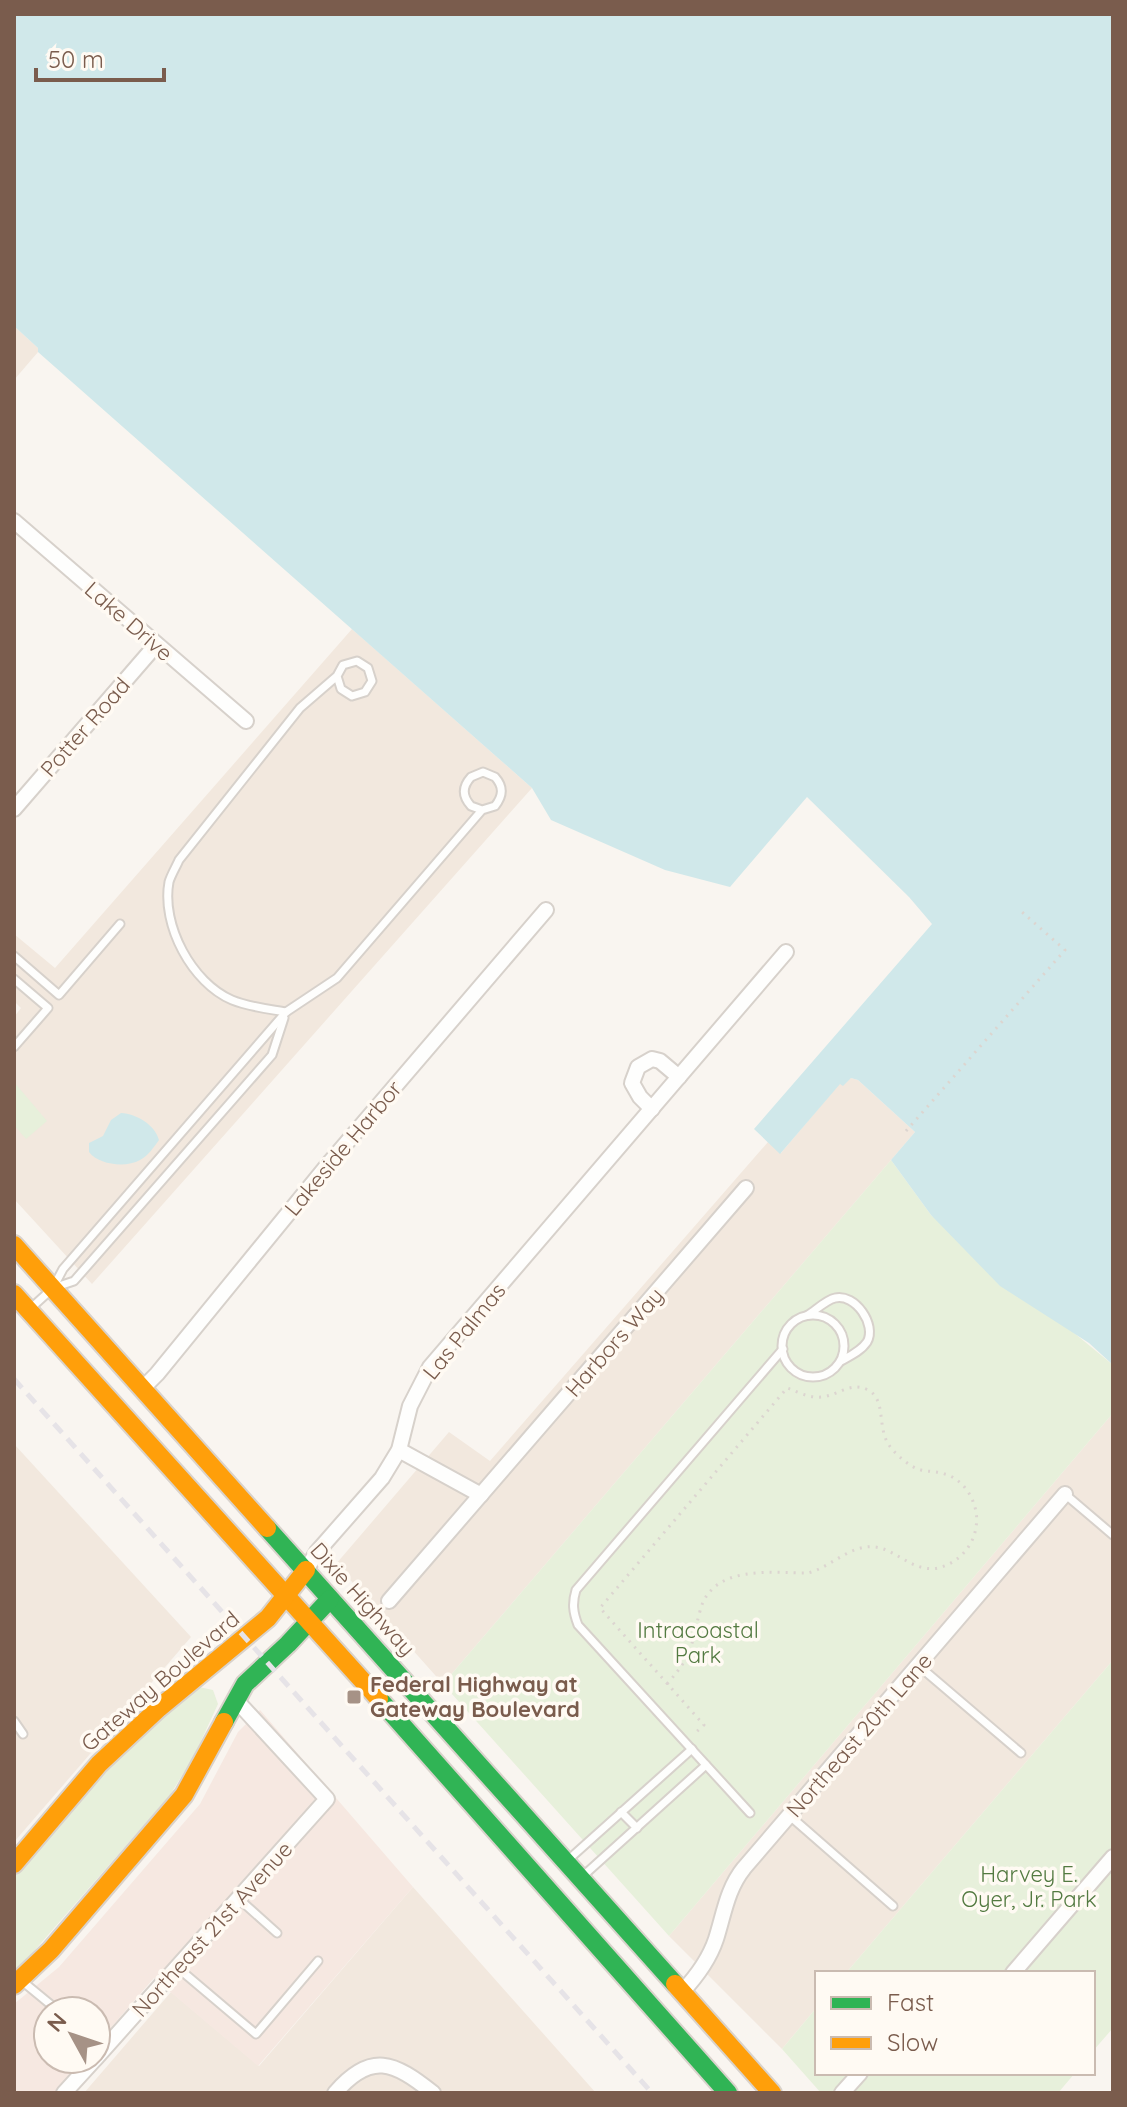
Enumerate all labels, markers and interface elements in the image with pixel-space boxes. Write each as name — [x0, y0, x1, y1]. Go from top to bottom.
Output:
scale bar — [36, 32, 164, 82]
text: 50 m — [48, 44, 104, 74]
street label: Lake Drive — [79, 575, 179, 667]
street label: Potter Road — [34, 672, 136, 782]
street label: Lakeside Harbor — [278, 1074, 408, 1221]
street label: Las Palmas — [416, 1277, 512, 1385]
street label: Harbors Way — [559, 1282, 669, 1402]
street label: Dixie Highway — [305, 1536, 421, 1662]
street label: Gateway Boulevard — [75, 1605, 245, 1757]
park label: Intracoastal Park — [637, 1616, 759, 1669]
street label: Northeast 20th Lane — [780, 1647, 938, 1823]
place label: Federal Highway at Gateway Boulevard — [370, 1670, 580, 1723]
marker: Federal Highway at Gateway Boulevard — [345, 1688, 363, 1706]
street label: Northeast 21st Avenue — [126, 1835, 298, 2023]
park label: Harvey E. Oyer, Jr. Park — [961, 1860, 1097, 1913]
legend — [815, 1971, 1095, 2075]
text: Fast — [887, 1987, 934, 2017]
north arrow — [32, 1995, 112, 2075]
text: N — [41, 2007, 73, 2037]
text: Slow — [887, 2027, 938, 2057]

